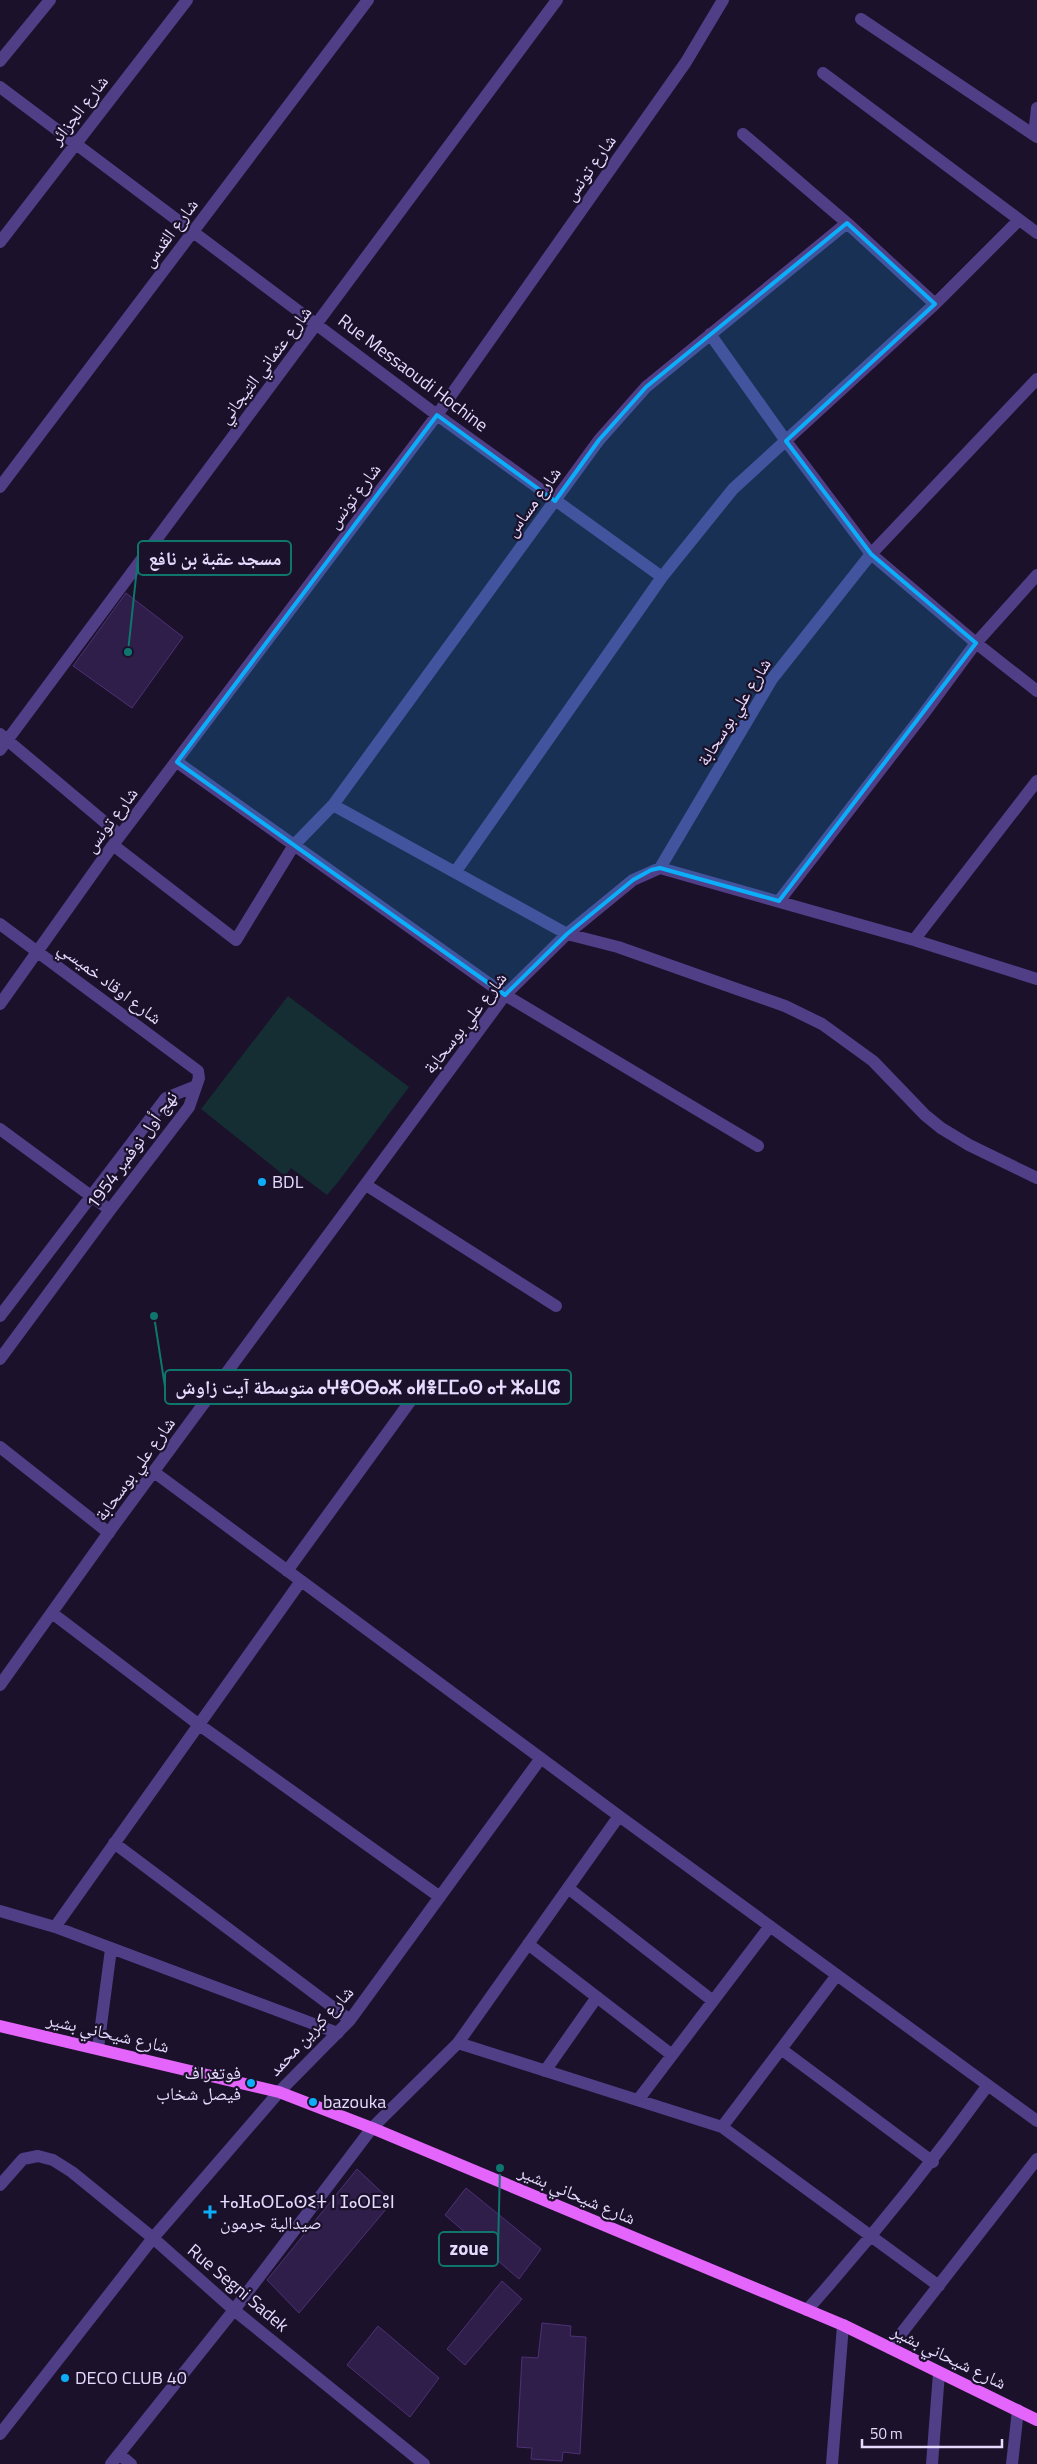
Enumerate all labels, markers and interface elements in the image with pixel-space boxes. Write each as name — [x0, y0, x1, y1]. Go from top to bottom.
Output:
street label: شارع الجزائر — [42, 69, 115, 151]
street label: شارع تونس — [557, 129, 622, 207]
street label: شارع القدس — [135, 193, 204, 273]
street label: شارع عثماني التيجاني — [211, 300, 319, 430]
street label: Rue Messaoudi Hochine — [333, 307, 494, 438]
street label: شارع تونس — [320, 457, 387, 534]
street label: شارع مساس — [498, 461, 567, 542]
callout: مسجد عقبة بن نافع — [138, 541, 291, 575]
text: مسجد عقبة بن نافع — [148, 543, 282, 572]
street label: شارع علي بوسحابة — [690, 652, 779, 772]
street label: شارع تونس — [77, 781, 144, 858]
street label: شارع اوقاد خميسي — [52, 934, 168, 1032]
street label: شارع علي بوسحابة — [416, 966, 514, 1080]
street label: نهج أول نوفمبر 1954 — [79, 1085, 184, 1214]
place label: BDL — [272, 1168, 304, 1195]
marker: BDL — [256, 1176, 268, 1188]
callout: متوسطة آيت زاوش ⴰⵖⴻⵔⴱⴰⵣ ⴰⵍⴻⵎⵎⴰⵙ ⴰⵜ ⵣⴰⵡⵛ — [165, 1370, 571, 1404]
text: متوسطة آيت زاوش ⴰⵖⴻⵔⴱⴰⵣ ⴰⵍⴻⵎⵎⴰⵙ ⴰⵜ ⵣⴰⵡⵛ — [175, 1372, 561, 1401]
street label: شارع علي بوسحابة — [88, 1411, 183, 1527]
street label: شارع كبرين محمد — [262, 1979, 360, 2082]
street label: شارع شيحاني بشير — [43, 2005, 172, 2061]
place label: فوتغراف فيصل شخاب — [156, 2059, 241, 2107]
marker: فوتغراف فيصل شخاب — [245, 2077, 257, 2089]
place label: bazouka — [323, 2088, 386, 2115]
marker: bazouka — [307, 2096, 319, 2108]
street label: شارع شيحاني بشير — [513, 2157, 640, 2233]
place label: ⵜⴰⴼⴰⵔⵎⴰⵙⵉⵜ ⵏ ⵊⴰⵔⵎⵓⵏ صيدالية جرمون — [220, 2188, 395, 2236]
marker: ⵜⴰⴼⴰⵔⵎⴰⵙⵉⵜ ⵏ ⵊⴰⵔⵎⵓⵏ صيدالية جرمون — [204, 2206, 216, 2218]
callout: zoue — [439, 2232, 498, 2266]
text: zoue — [450, 2233, 489, 2262]
street label: Rue Segni Sadek — [182, 2237, 295, 2338]
street label: شارع شيحاني بشير — [886, 2317, 1011, 2397]
place label: DECO CLUB 40 — [75, 2364, 187, 2391]
marker: DECO CLUB 40 — [59, 2372, 71, 2384]
scale bar — [862, 2416, 1002, 2448]
text: 50 m — [870, 2422, 903, 2445]

